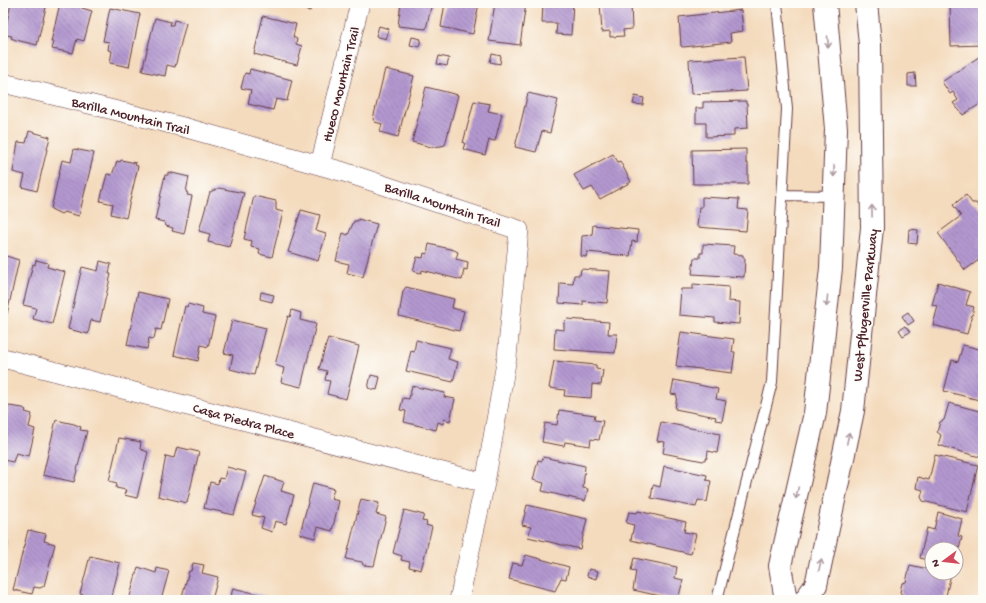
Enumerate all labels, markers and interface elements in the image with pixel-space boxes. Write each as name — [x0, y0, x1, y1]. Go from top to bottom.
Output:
street label: Hueco Mountain Trail — [320, 25, 365, 144]
one-way arrow — [824, 35, 832, 48]
street label: Barilla Mountain Trail — [69, 94, 191, 140]
one-way arrow — [830, 164, 838, 177]
street label: Barilla Mountain Trail — [381, 179, 502, 233]
one-way arrow — [868, 205, 876, 218]
street label: West Pflugerville Parkway — [850, 228, 883, 382]
one-way arrow — [823, 294, 831, 307]
street label: Casa Piedra Place — [191, 401, 297, 444]
one-way arrow — [844, 431, 852, 444]
one-way arrow — [792, 486, 800, 499]
north arrow — [924, 541, 964, 581]
text: N — [930, 558, 943, 568]
one-way arrow — [816, 559, 824, 572]

